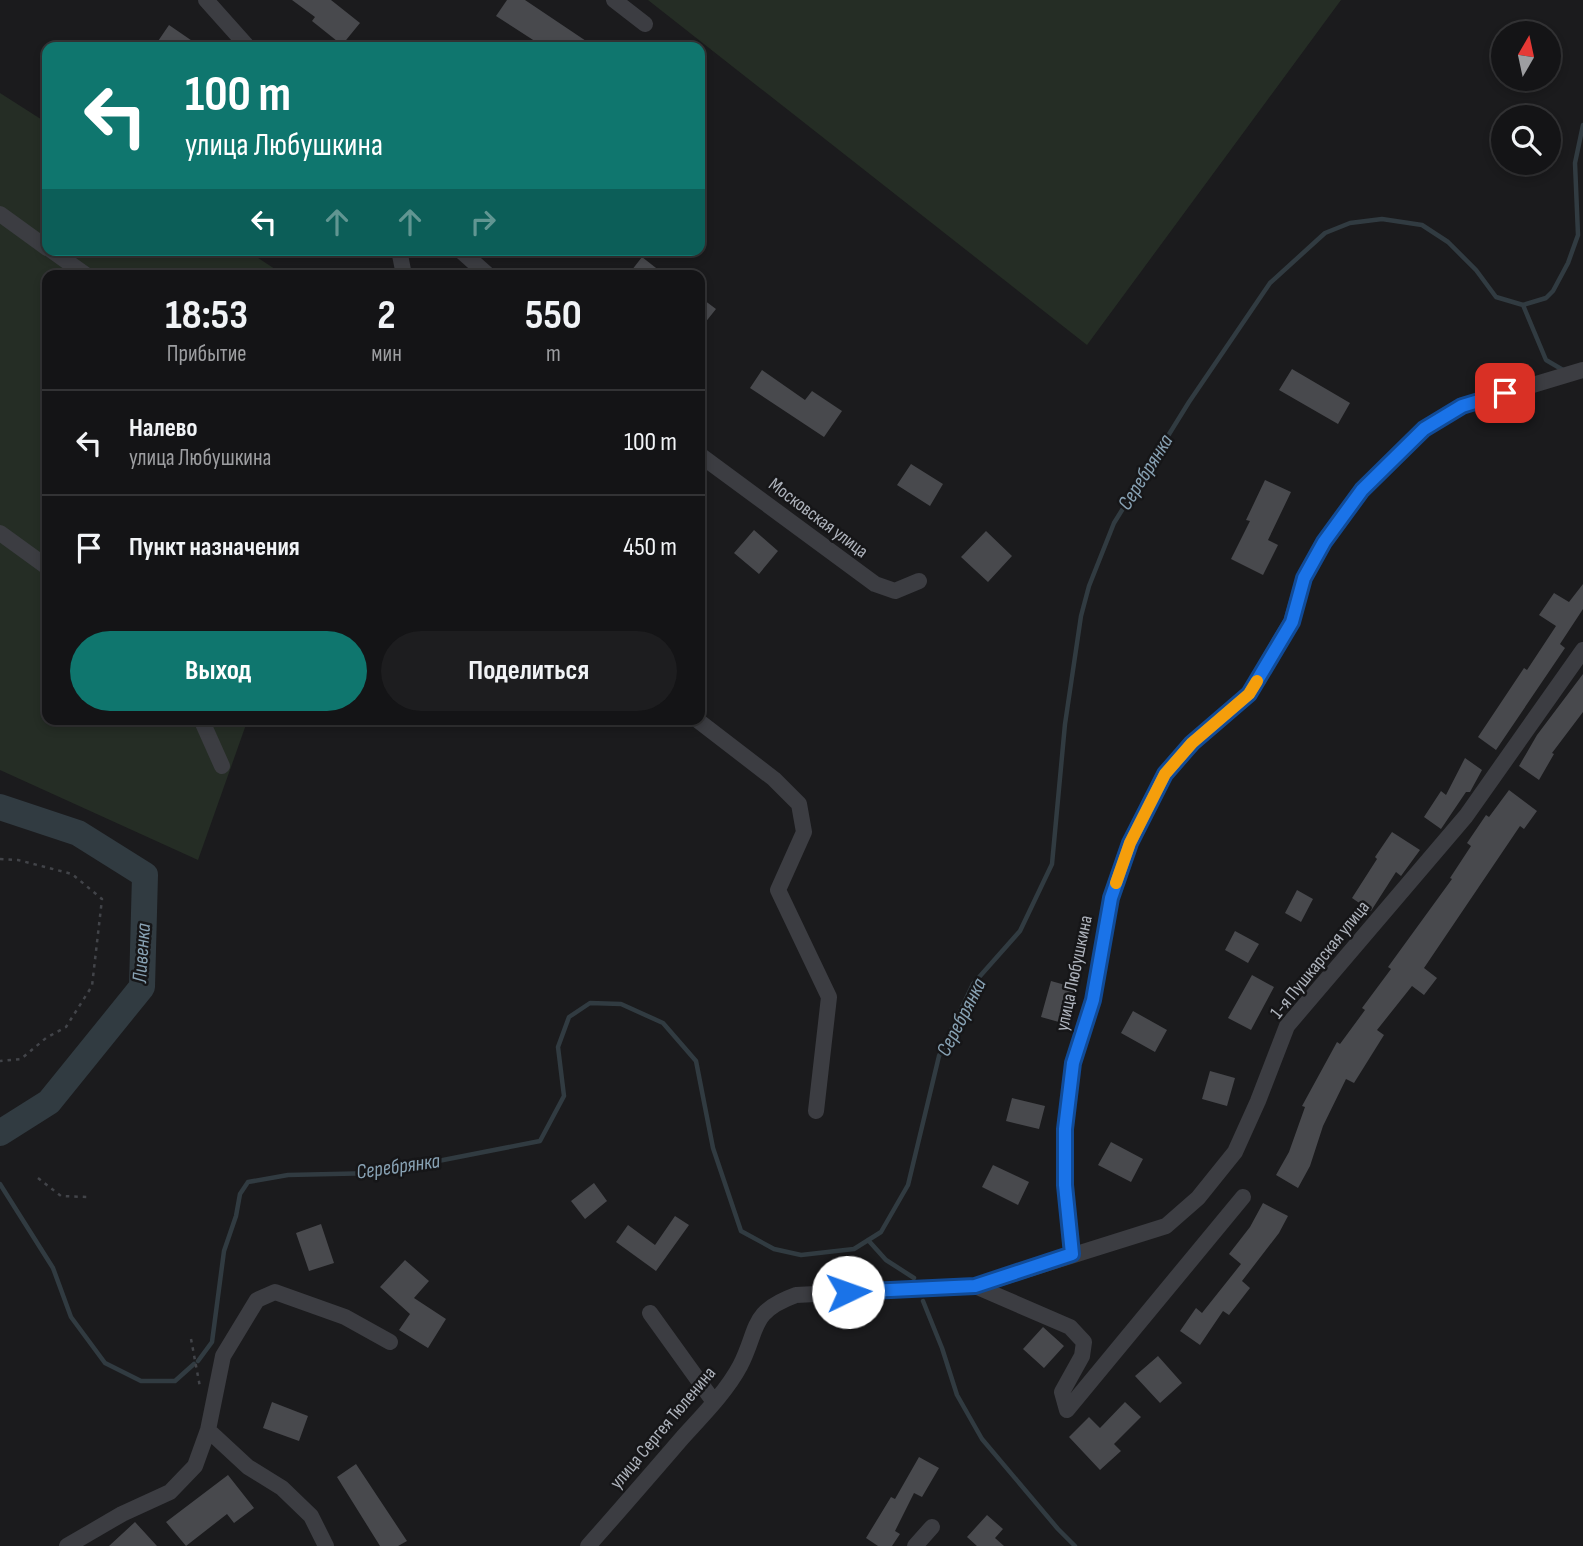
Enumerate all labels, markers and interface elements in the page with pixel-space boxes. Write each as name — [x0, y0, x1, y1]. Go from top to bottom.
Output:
north arrow — [1491, 21, 1561, 91]
map controls — [1491, 21, 1561, 175]
text: 100 m — [185, 66, 291, 125]
icon: left — [70, 70, 161, 161]
button: search — [1491, 105, 1561, 175]
text: улица Любушкина — [185, 126, 383, 165]
icon: left — [245, 203, 283, 241]
icon: ahead — [318, 203, 356, 241]
icon: ahead — [391, 203, 429, 241]
icon: right — [464, 203, 502, 241]
text: 18:53 — [165, 290, 248, 341]
text: 2 — [377, 290, 396, 341]
text: 550 — [525, 290, 582, 341]
text: Прибытие — [167, 340, 247, 368]
text: мин — [371, 340, 402, 368]
text: m — [546, 340, 561, 368]
pin — [1475, 363, 1535, 423]
icon: arrive — [1486, 374, 1524, 412]
text: Налево — [129, 413, 198, 444]
icon: left — [70, 424, 108, 462]
text: 100 m — [624, 427, 677, 458]
water label: Серебрянка — [1112, 429, 1179, 515]
text: улица Любушкина — [129, 444, 271, 472]
street label: Московская улица — [764, 473, 872, 563]
icon: arrive — [70, 529, 108, 567]
text: Пункт назначения — [129, 532, 300, 563]
text: 450 m — [623, 532, 677, 563]
button: Выход — [70, 631, 367, 711]
button: Поделиться — [381, 631, 677, 711]
street label: 1-я Пушкарская улица — [1266, 896, 1375, 1024]
street label: улица Любушкина — [1051, 913, 1098, 1033]
water label: Ливенка — [127, 922, 156, 985]
water label: Серебрянка — [931, 973, 992, 1061]
water label: Серебрянка — [355, 1148, 442, 1185]
position arrow — [811, 1255, 885, 1329]
street label: улица Сергея Тюленина — [605, 1362, 721, 1494]

